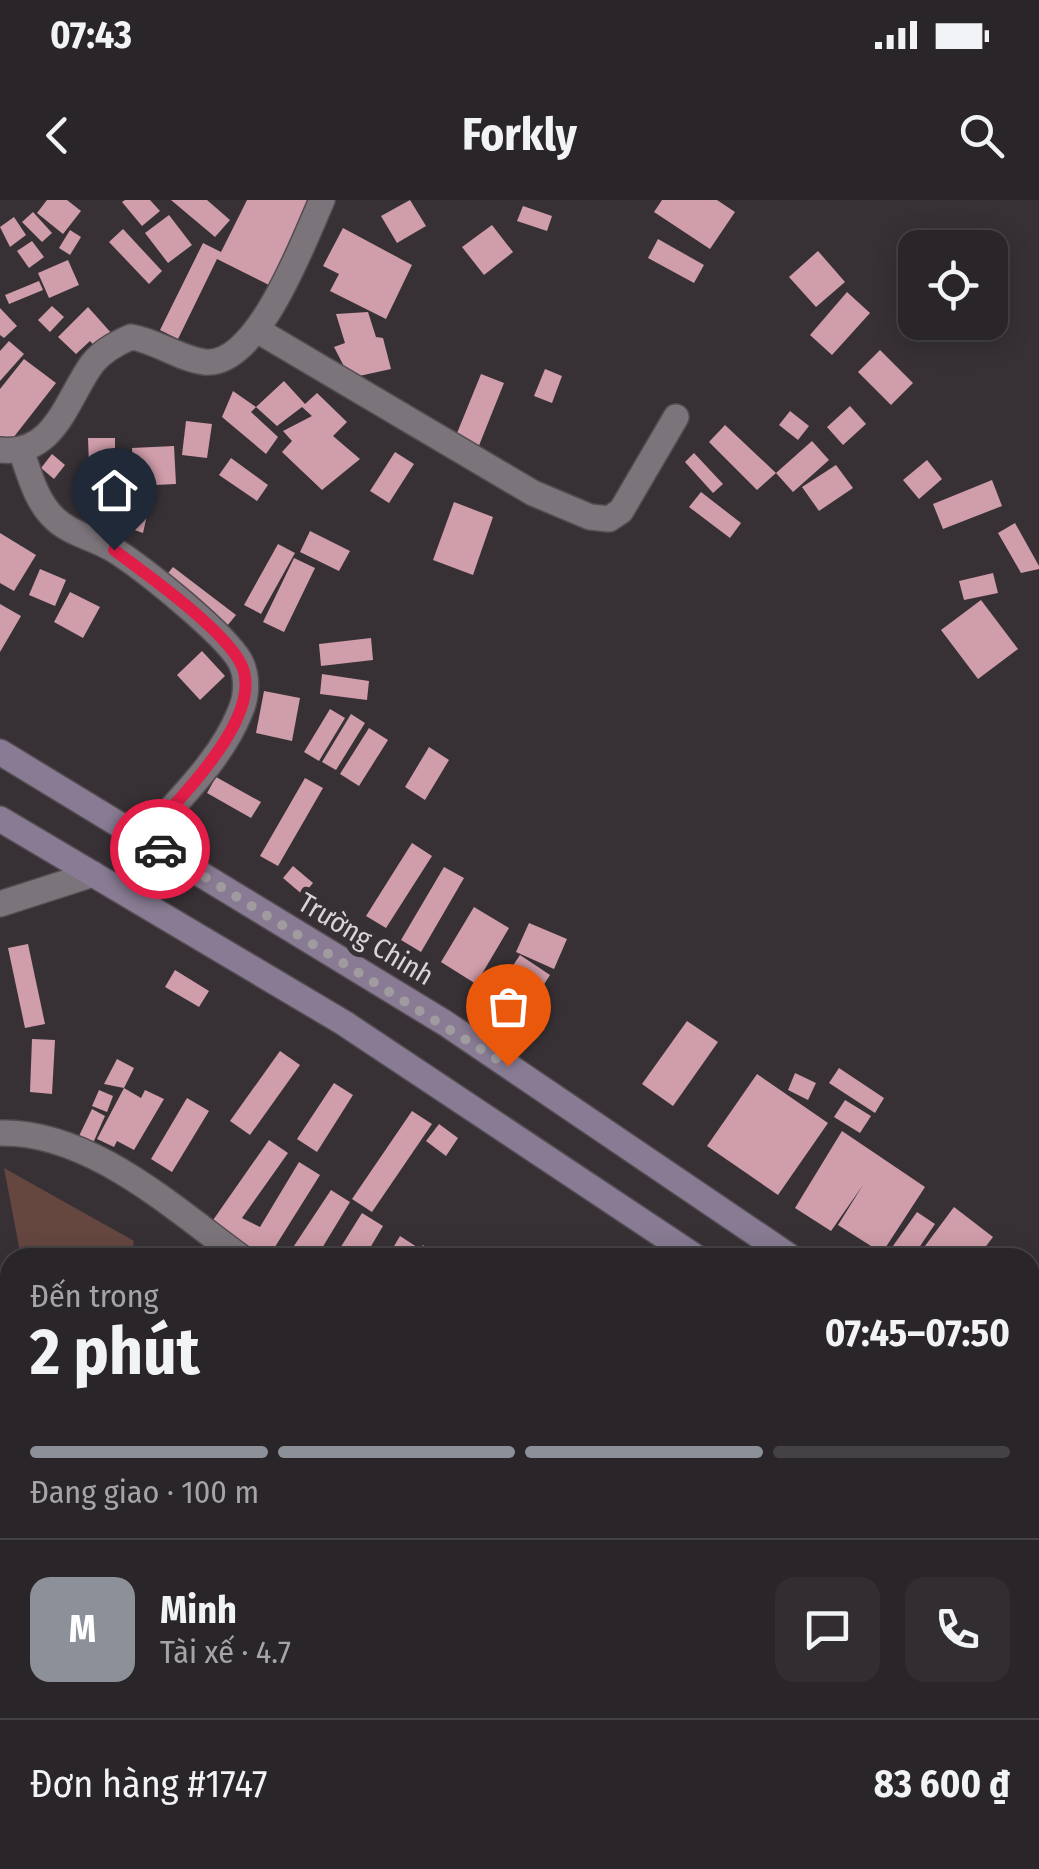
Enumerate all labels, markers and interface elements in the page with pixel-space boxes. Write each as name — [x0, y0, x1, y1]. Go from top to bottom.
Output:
text: 07:43 — [50, 12, 132, 58]
icon: back — [30, 108, 85, 163]
text: Forkly — [462, 108, 577, 162]
icon: search — [954, 108, 1009, 163]
map controls — [898, 230, 1008, 340]
button: locate — [898, 230, 1008, 340]
pin — [72, 448, 157, 551]
icon: home — [87, 463, 142, 518]
courier — [110, 799, 210, 899]
icon: car — [133, 822, 188, 877]
street label: Trường Chinh — [292, 886, 440, 992]
pin — [466, 964, 551, 1067]
icon: bag — [481, 979, 536, 1034]
text: Đến trong — [30, 1277, 159, 1315]
text: 07:45–07:50 — [825, 1310, 1010, 1356]
text: 2 phút — [30, 1313, 200, 1391]
text: Đang giao · 100 m — [30, 1473, 259, 1511]
button: chat — [775, 1577, 880, 1682]
button: phone — [905, 1577, 1010, 1682]
text: Minh — [160, 1587, 237, 1633]
text: M — [69, 1606, 96, 1652]
text: Tài xế · 4.7 — [160, 1633, 291, 1671]
text: Đơn hàng #1747 — [30, 1761, 268, 1807]
text: 83 600 ₫ — [874, 1761, 1010, 1807]

